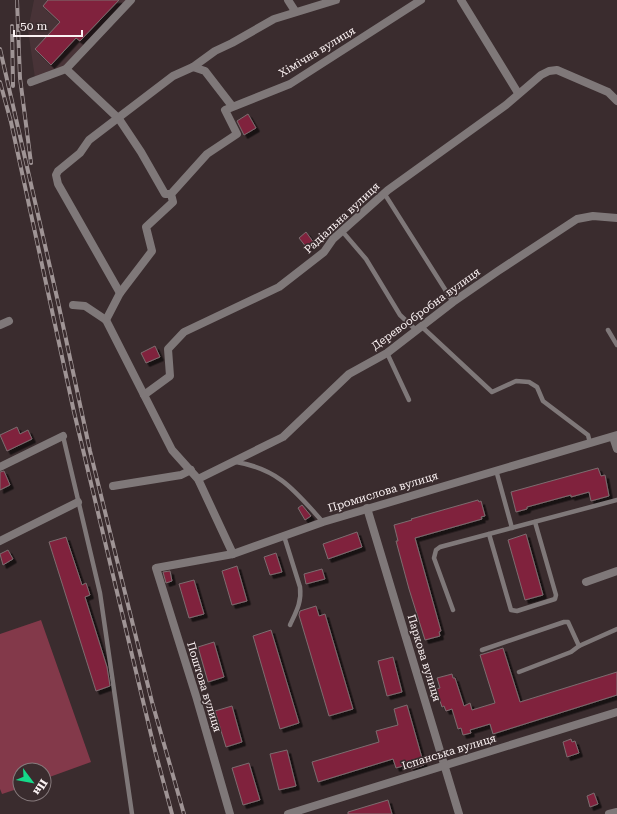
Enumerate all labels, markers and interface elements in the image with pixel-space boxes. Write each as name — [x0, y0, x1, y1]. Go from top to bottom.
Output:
scale bar — [14, 12, 82, 38]
text: 50 m — [20, 19, 47, 33]
street label: Хімічна вулиця — [276, 24, 358, 80]
street label: Радіальна вулиця — [302, 180, 382, 256]
street label: Деревообробна вулиця — [369, 265, 483, 353]
street label: Промислова вулиця — [326, 469, 440, 515]
street label: Паркова вулиця — [405, 613, 443, 703]
street label: Поштова вулиця — [184, 640, 224, 734]
street label: Іспанська вулиця — [400, 731, 498, 773]
north arrow — [12, 762, 52, 802]
text: Пн — [30, 777, 50, 798]

